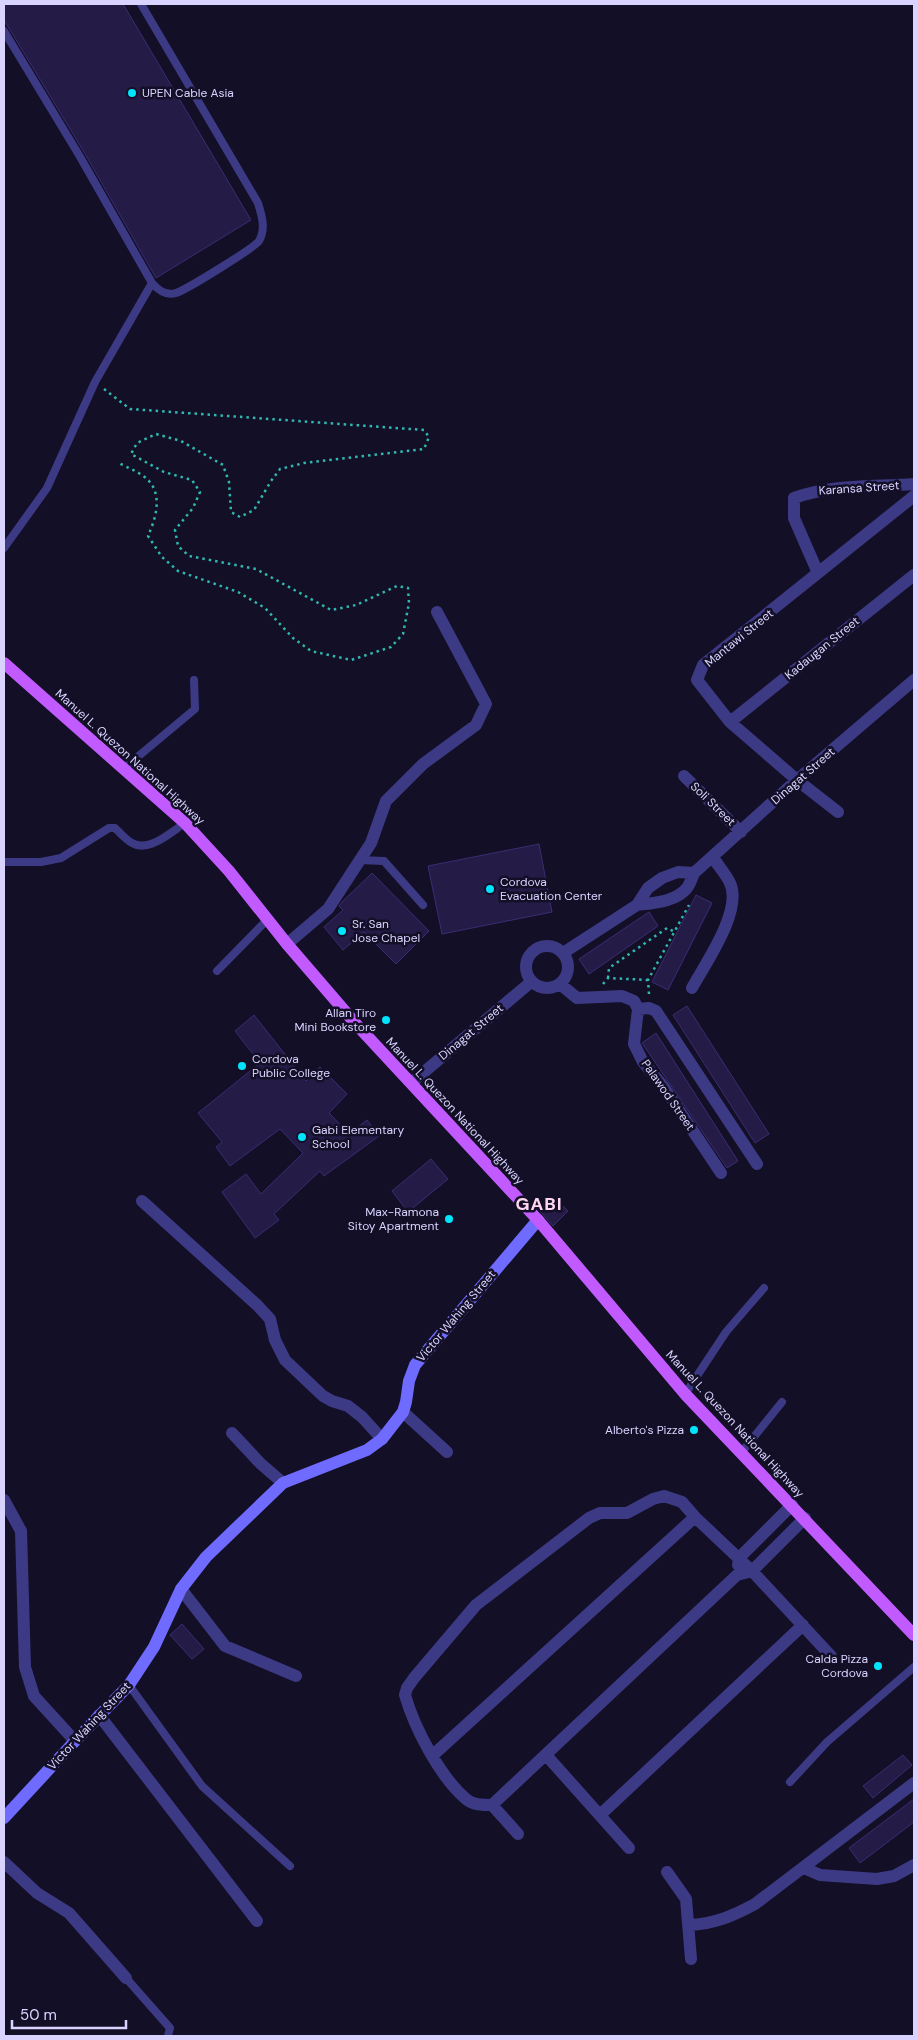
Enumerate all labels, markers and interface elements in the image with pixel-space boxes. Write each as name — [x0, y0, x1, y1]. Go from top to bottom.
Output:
place label: UPEN Cable Asia — [142, 85, 234, 101]
marker: UPEN Cable Asia — [126, 87, 138, 99]
street label: Karansa Street — [818, 477, 900, 499]
street label: Mantawi Street — [701, 605, 777, 671]
street label: Kadaugan Street — [781, 613, 863, 683]
street label: Manuel L. Quezon National Highway — [52, 686, 208, 829]
street label: Dinagat Street — [768, 744, 838, 808]
street label: Soli Street — [687, 779, 739, 830]
place label: Cordova Evacuation Center — [500, 874, 603, 904]
marker: Cordova Evacuation Center — [484, 883, 496, 895]
place label: Sr. San Jose Chapel — [352, 916, 420, 946]
marker: Sr. San Jose Chapel — [336, 925, 348, 937]
street label: Dinagat Street — [435, 1000, 507, 1064]
place label: Allan Tiro Mini Bookstore — [294, 1005, 376, 1035]
marker: Allan Tiro Mini Bookstore — [380, 1014, 392, 1026]
street label: Manuel L. Quezon National Highway — [382, 1034, 528, 1188]
place label: Cordova Public College — [252, 1051, 330, 1081]
street label: Palawod Street — [638, 1056, 699, 1134]
marker: Cordova Public College — [236, 1060, 248, 1072]
place label: Gabi Elementary School — [312, 1122, 405, 1152]
marker: Gabi Elementary School — [296, 1131, 308, 1143]
district label: GABI — [515, 1192, 563, 1216]
place label: Max-Ramona Sitoy Apartment — [348, 1204, 439, 1234]
marker: Max-Ramona Sitoy Apartment — [443, 1213, 455, 1225]
street label: Victor Wahing Street — [413, 1267, 499, 1365]
street label: Manuel L. Quezon National Highway — [662, 1347, 808, 1501]
place label: Alberto's Pizza — [605, 1422, 684, 1438]
marker: Alberto's Pizza — [688, 1424, 700, 1436]
place label: Calda Pizza Cordova — [806, 1651, 868, 1681]
marker: Calda Pizza Cordova — [872, 1660, 884, 1672]
street label: Victor Wahing Street — [44, 1678, 134, 1774]
scale bar — [12, 1998, 126, 2030]
text: 50 m — [20, 2005, 57, 2025]

